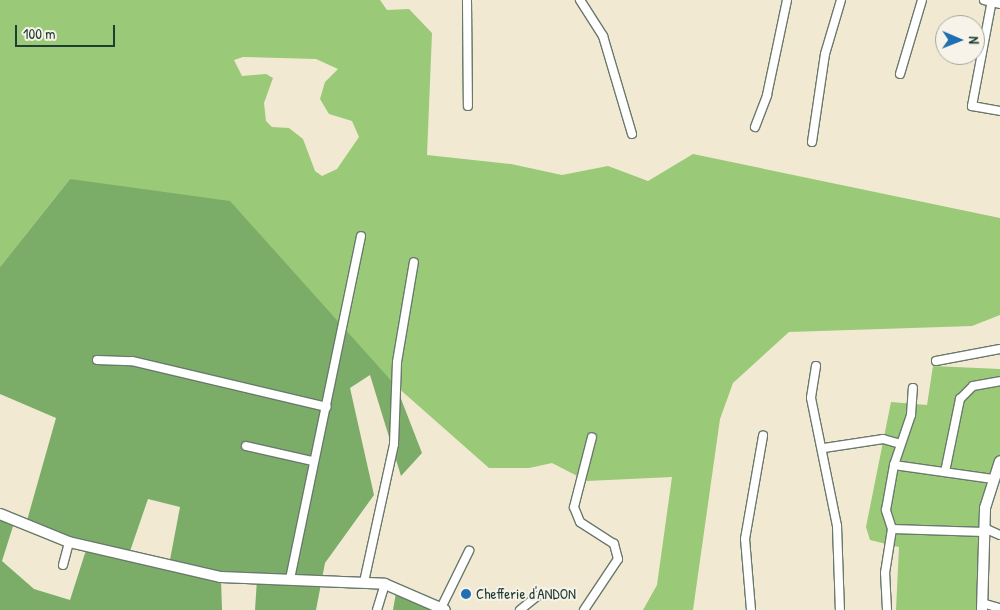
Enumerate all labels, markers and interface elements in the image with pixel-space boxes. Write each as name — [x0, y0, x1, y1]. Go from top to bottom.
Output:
scale bar — [18, 15, 118, 47]
north arrow — [935, 15, 985, 65]
text: 100 m — [23, 23, 56, 44]
text: N — [965, 36, 984, 44]
place label: Chefferie d'ANDON — [476, 585, 576, 603]
marker: Chefferie d'ANDON — [460, 588, 472, 600]

